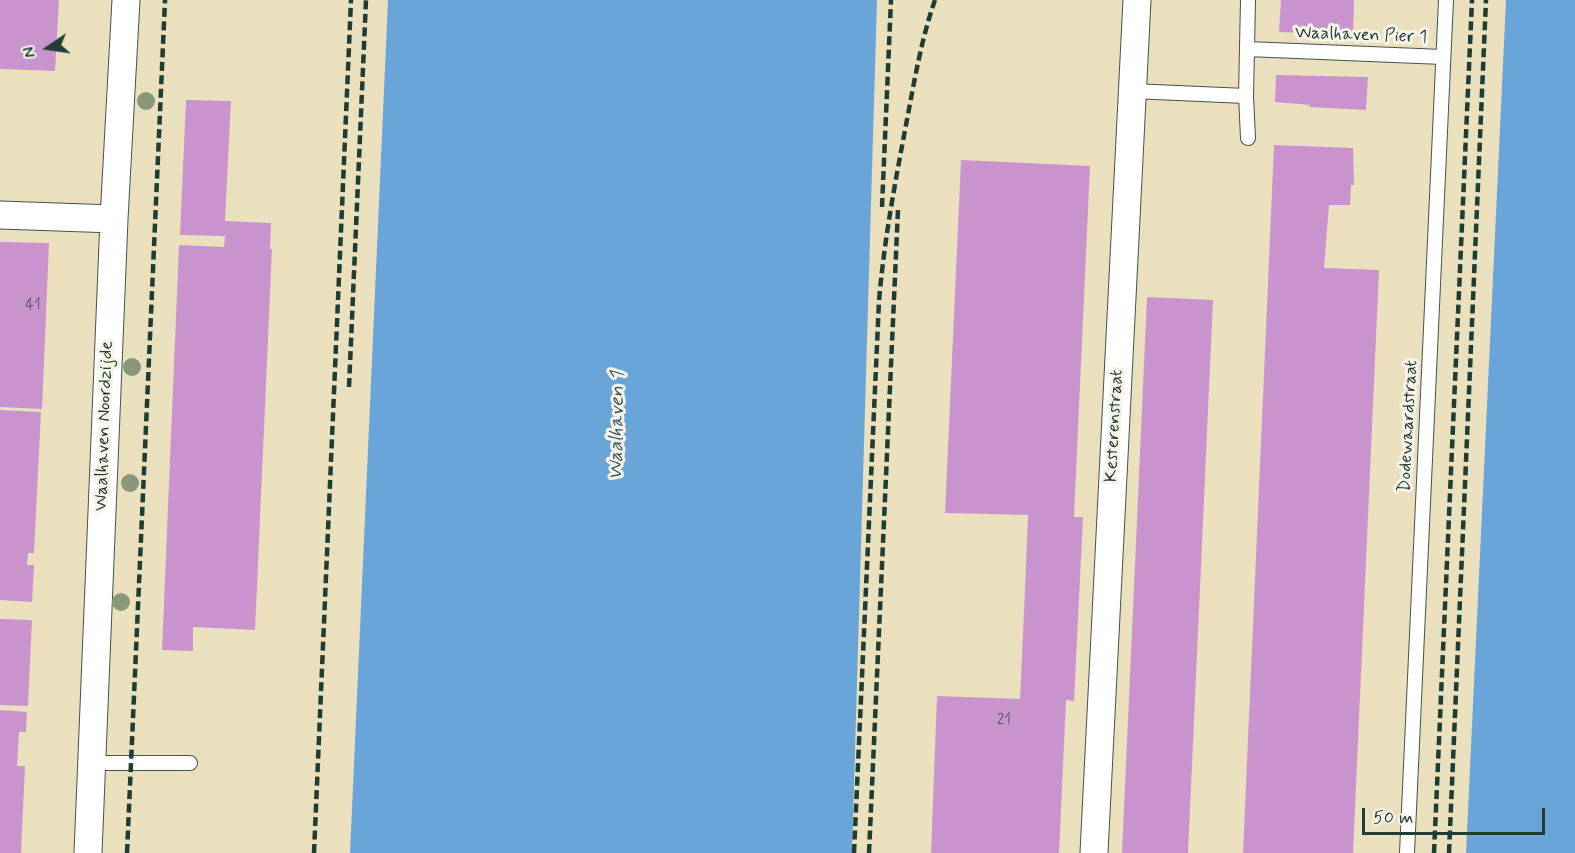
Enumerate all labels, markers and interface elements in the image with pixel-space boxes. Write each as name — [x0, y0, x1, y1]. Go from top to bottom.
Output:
north arrow — [18, 18, 78, 78]
street label: Waalhaven Pier 1 — [1295, 23, 1427, 49]
text: N — [19, 45, 41, 60]
house number: 41 — [25, 297, 41, 315]
street label: Waalhaven Noordzijde — [91, 341, 119, 511]
street label: Dodewaardstraat — [1395, 359, 1423, 493]
street label: Kesterenstraat — [1101, 369, 1129, 483]
water label: Waalhaven 1 — [605, 372, 631, 480]
house number: 21 — [997, 712, 1011, 730]
scale bar — [1365, 796, 1548, 834]
text: 50 m — [1373, 806, 1413, 830]

